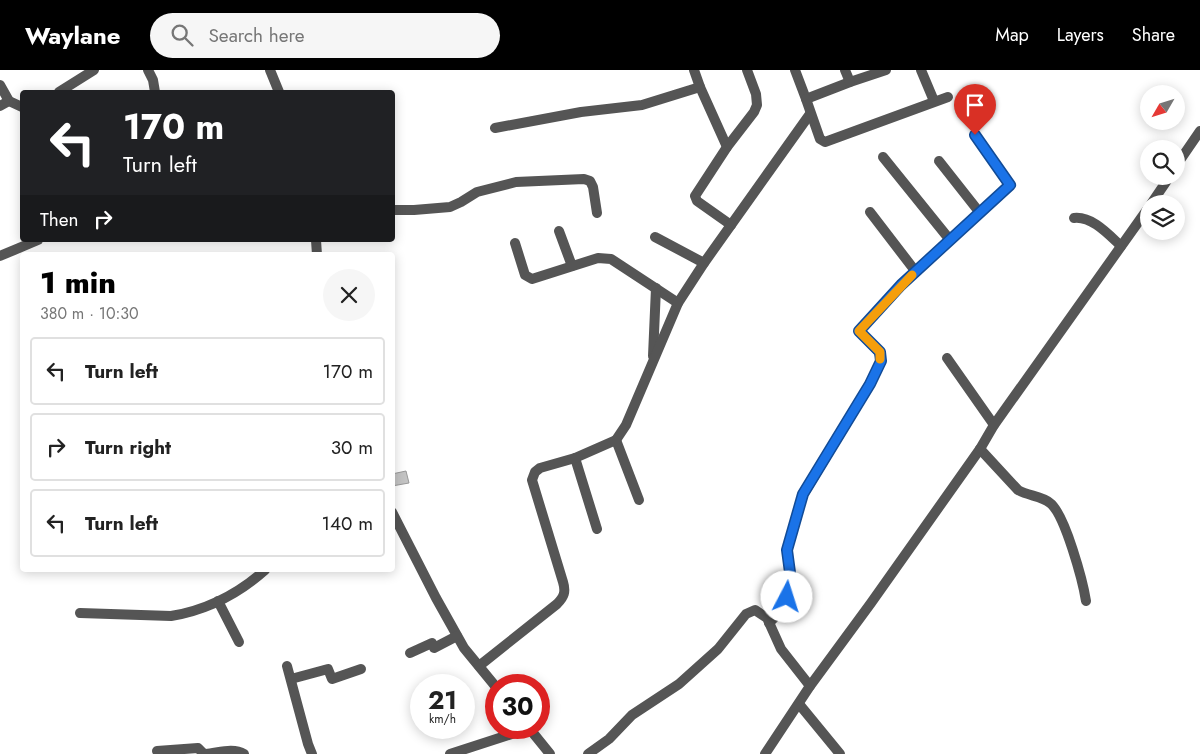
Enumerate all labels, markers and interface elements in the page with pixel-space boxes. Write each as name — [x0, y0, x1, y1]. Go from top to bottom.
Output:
search box — [150, 13, 500, 58]
text: Waylane — [25, 18, 120, 53]
icon: search — [168, 21, 196, 49]
text: Search here — [208, 22, 305, 49]
text: Map — [995, 22, 1029, 48]
text: Layers — [1057, 22, 1104, 48]
text: Share — [1132, 22, 1175, 48]
pin — [954, 84, 996, 135]
north arrow — [1140, 85, 1185, 130]
map controls — [1140, 85, 1185, 240]
icon: arrive — [961, 91, 989, 119]
text: 170 m — [123, 102, 224, 152]
icon: left — [40, 110, 105, 175]
button: search — [1140, 140, 1185, 185]
text: Turn left — [123, 148, 197, 180]
button: layers — [1140, 195, 1185, 240]
icon: right — [89, 205, 117, 233]
text: Then — [40, 206, 79, 233]
text: 1 min — [40, 261, 116, 304]
button: close — [323, 269, 375, 321]
text: 380 m · 10:30 — [40, 302, 139, 325]
icon: left — [42, 357, 70, 385]
text: Turn left — [85, 358, 158, 385]
text: 170 m — [323, 358, 373, 385]
icon: right — [42, 433, 70, 461]
text: Turn right — [85, 434, 171, 461]
text: 30 m — [331, 434, 373, 461]
icon: left — [42, 509, 70, 537]
text: Turn left — [85, 510, 158, 537]
text: 140 m — [321, 510, 373, 537]
position arrow — [760, 570, 812, 622]
speed limit sign: 30 — [485, 674, 550, 739]
text: 21 — [428, 682, 457, 718]
text: km/h — [429, 710, 456, 728]

